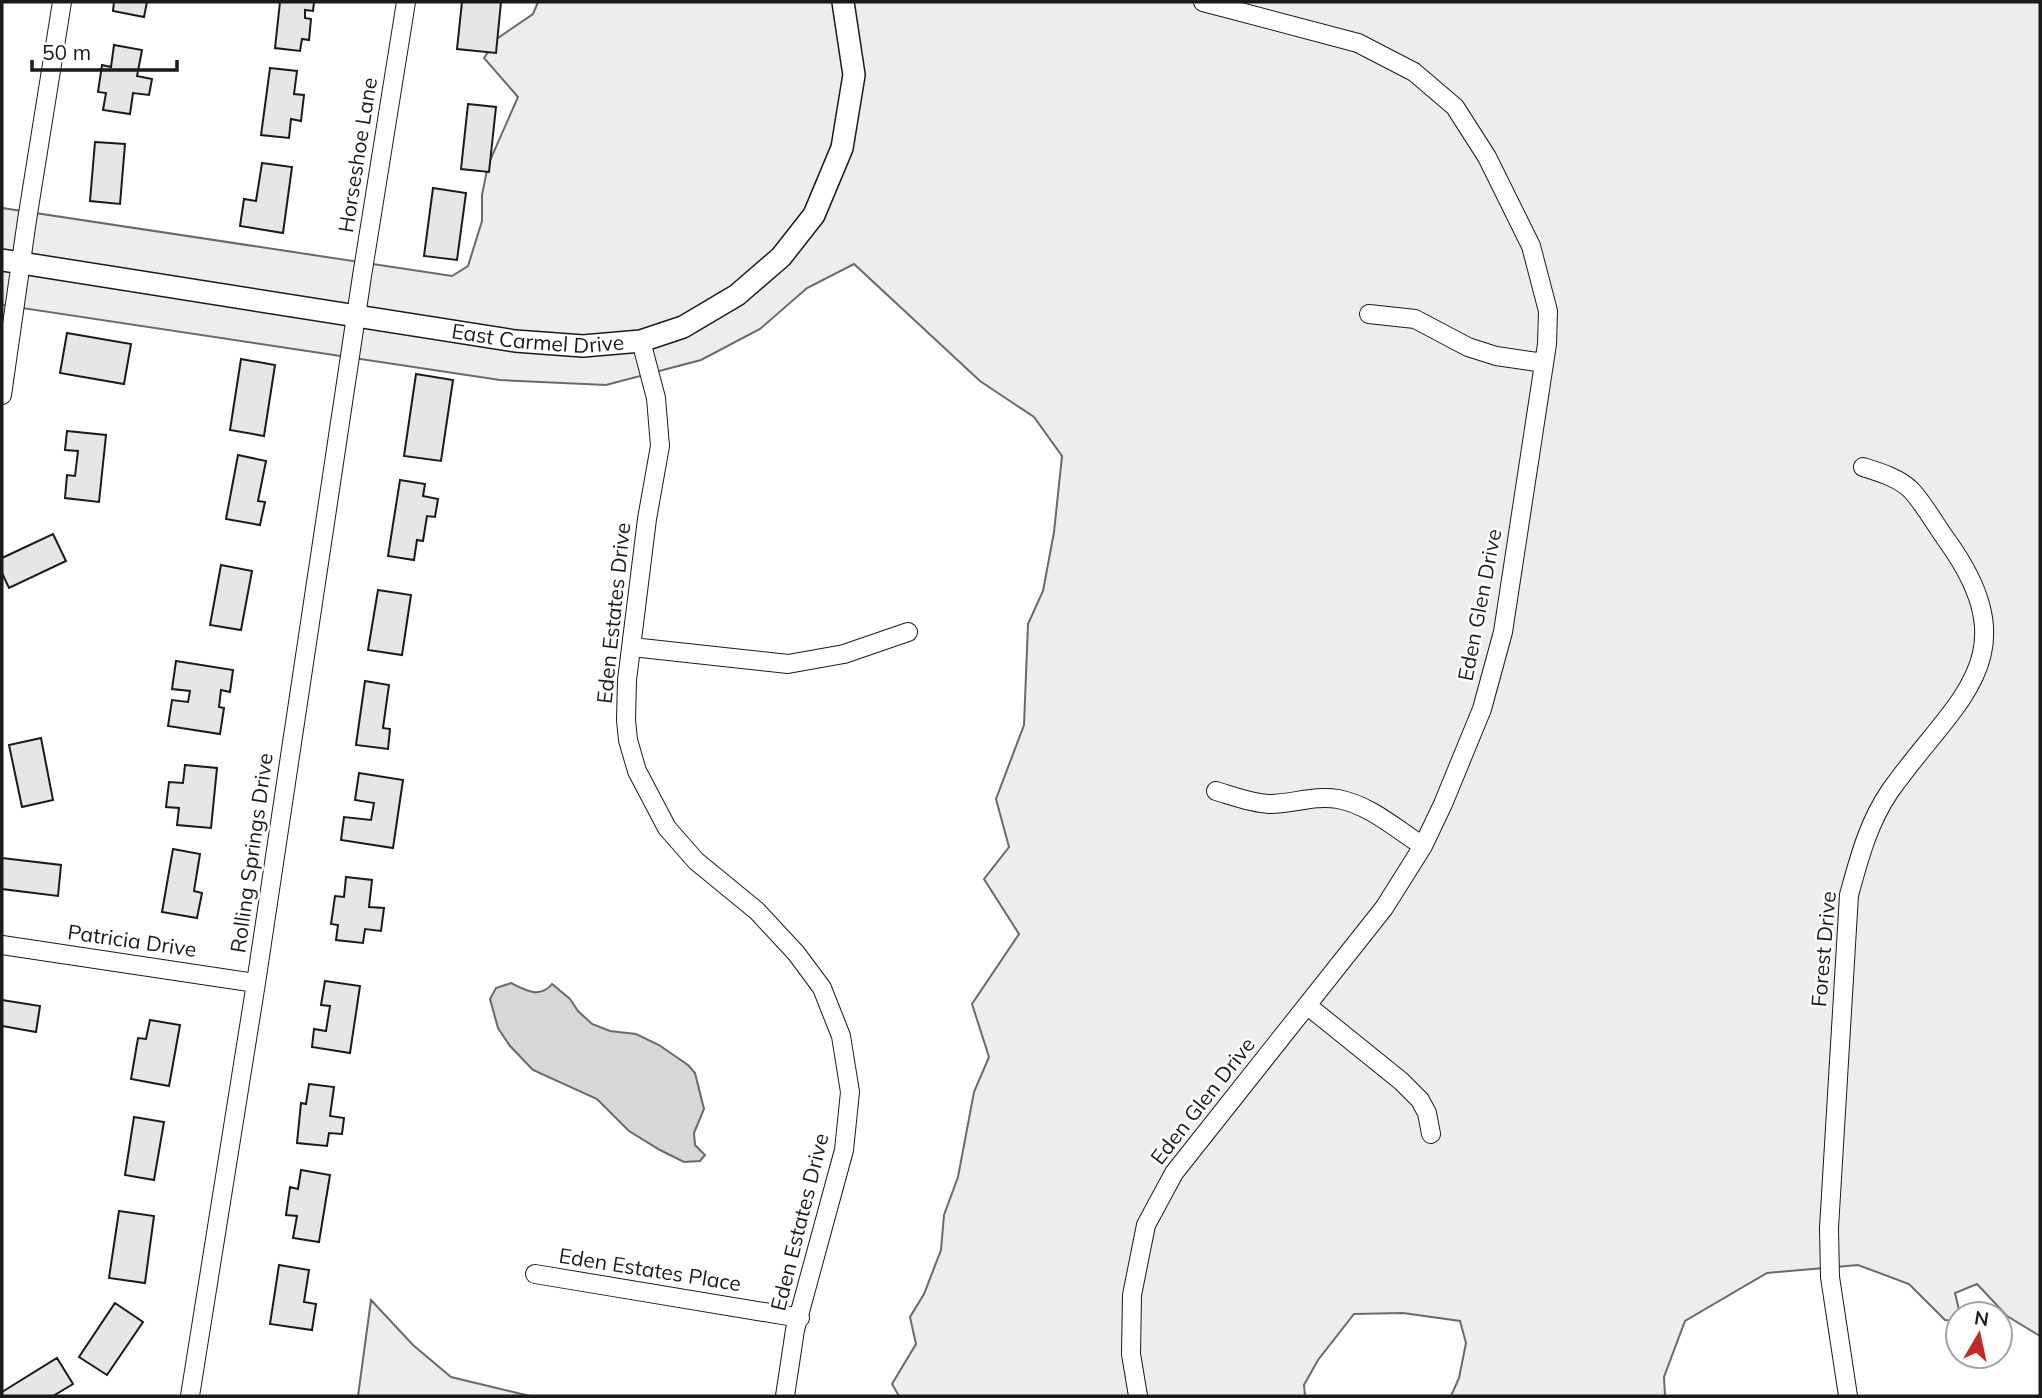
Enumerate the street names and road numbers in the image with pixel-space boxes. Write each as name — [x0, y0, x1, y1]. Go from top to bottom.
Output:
street label: Horseshoe Lane — [332, 75, 382, 234]
street label: East Carmel Drive — [450, 317, 625, 358]
street label: Eden Estates Drive — [591, 521, 635, 705]
street label: Eden Glen Drive — [1452, 527, 1507, 683]
street label: Rolling Springs Drive — [224, 751, 278, 955]
street label: Forest Drive — [1805, 890, 1841, 1008]
street label: Patricia Drive — [66, 918, 198, 962]
street label: Eden Glen Drive — [1144, 1032, 1260, 1169]
street label: Eden Estates Drive — [764, 1130, 834, 1313]
street label: Eden Estates Place — [557, 1242, 743, 1296]

